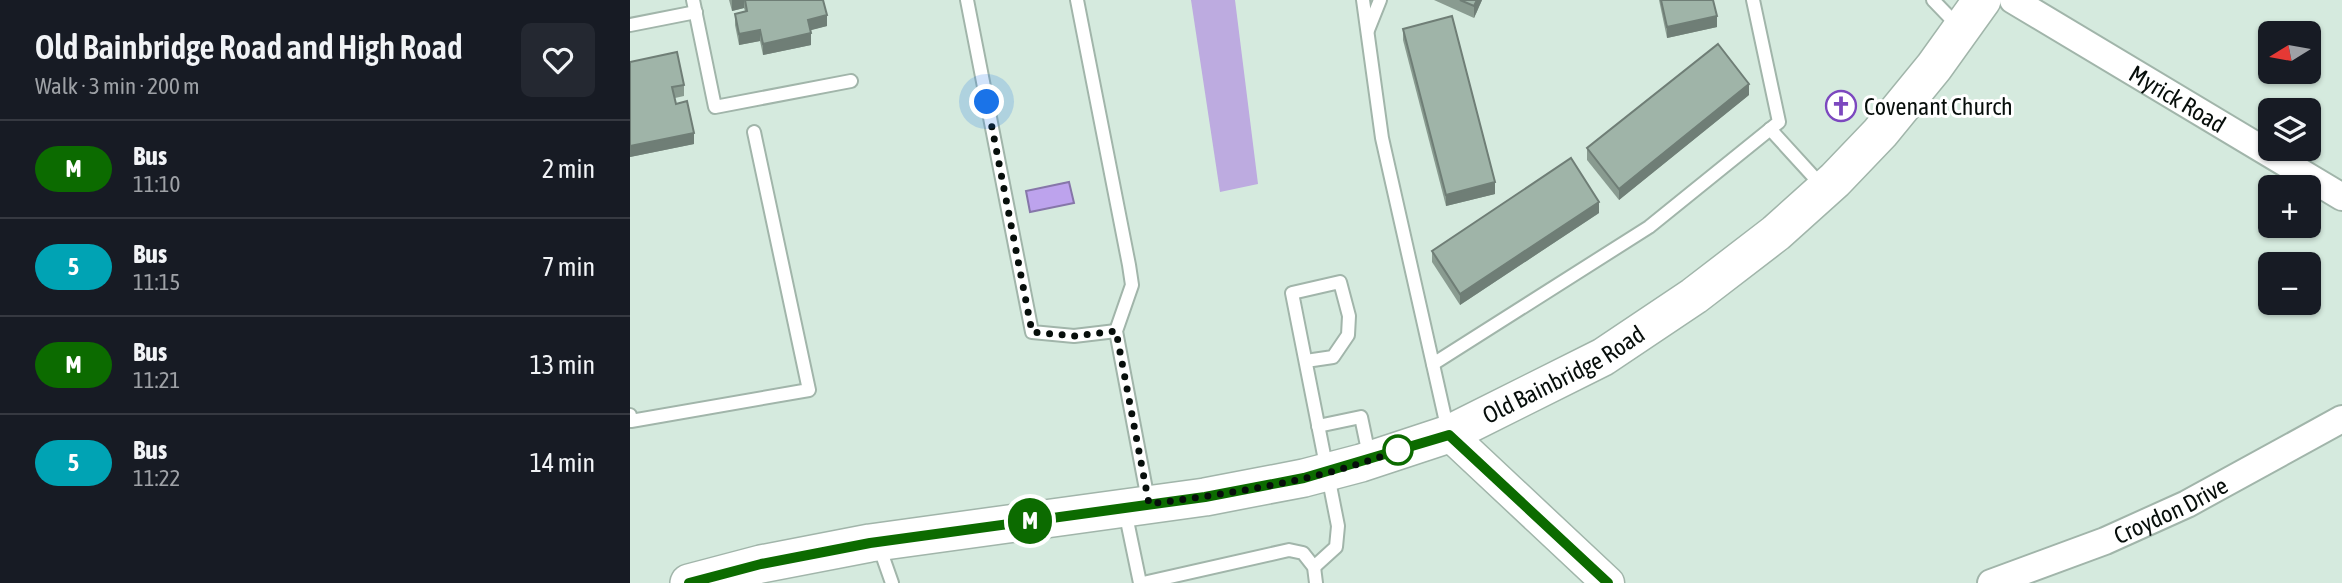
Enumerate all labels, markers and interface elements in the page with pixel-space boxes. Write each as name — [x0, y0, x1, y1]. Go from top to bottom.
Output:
north arrow — [2258, 21, 2320, 84]
map controls — [2258, 21, 2321, 315]
button: heart — [521, 23, 595, 97]
text: Old Bainbridge Road and High Road — [35, 28, 463, 66]
street label: Myrick Road — [2125, 60, 2231, 138]
text: Walk · 3 min · 200 m — [35, 73, 199, 99]
your location — [969, 84, 1004, 119]
church icon: Covenant Church — [1824, 89, 1858, 123]
place label: Covenant Church — [1864, 93, 2013, 120]
button: layers — [2258, 98, 2321, 161]
text: Bus — [133, 141, 167, 171]
text: 2 min — [542, 154, 595, 184]
text: M — [65, 155, 82, 182]
text: 11:10 — [133, 171, 180, 197]
button: + — [2258, 175, 2321, 238]
text: Bus — [133, 239, 167, 269]
text: 7 min — [542, 252, 595, 282]
button: − — [2258, 252, 2321, 315]
text: 5 — [68, 253, 79, 280]
text: 11:15 — [133, 269, 180, 295]
street label: Old Bainbridge Road — [1478, 320, 1649, 429]
text: Bus — [133, 337, 167, 367]
text: 13 min — [530, 350, 595, 380]
text: M — [65, 351, 82, 378]
text: 11:21 — [133, 367, 180, 393]
text: Bus — [133, 435, 167, 465]
unlabelled marker — [1383, 435, 1413, 465]
text: 14 min — [530, 448, 595, 478]
text: 5 — [68, 449, 79, 476]
text: 11:22 — [133, 465, 180, 491]
street label: Croydon Drive — [2110, 471, 2232, 549]
line badge: M — [1007, 498, 1053, 544]
text: M — [1022, 507, 1038, 534]

